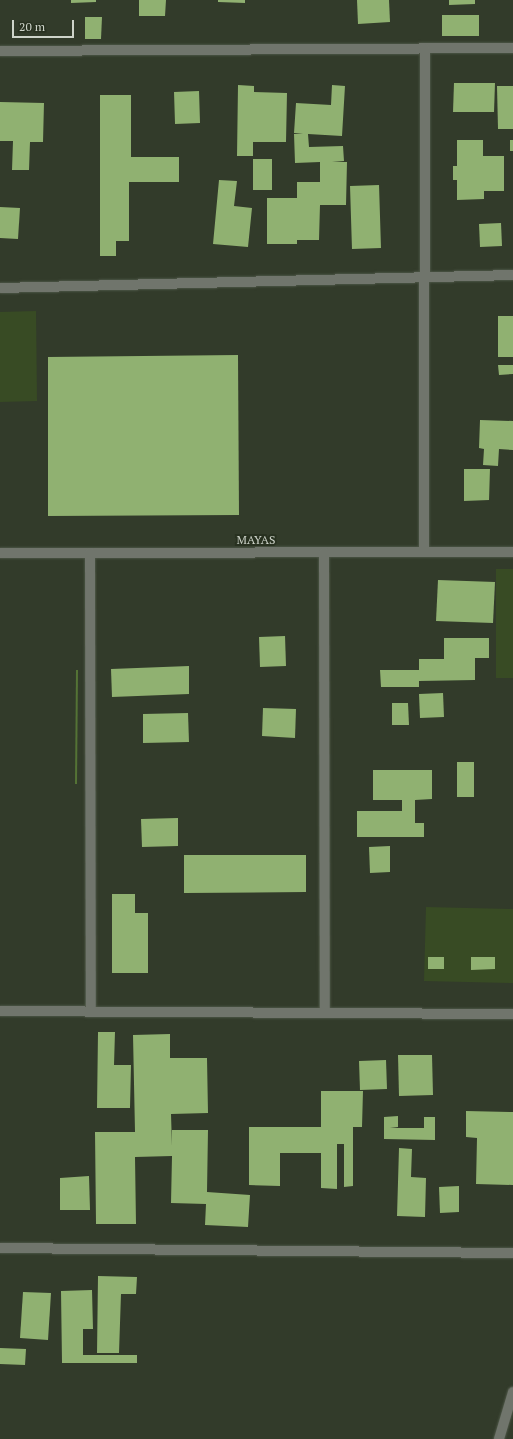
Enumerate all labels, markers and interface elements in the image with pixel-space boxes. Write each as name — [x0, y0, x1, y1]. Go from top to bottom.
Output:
scale bar — [14, 12, 76, 38]
text: 20 m — [19, 19, 45, 34]
street label: MAYAS — [237, 533, 275, 547]

